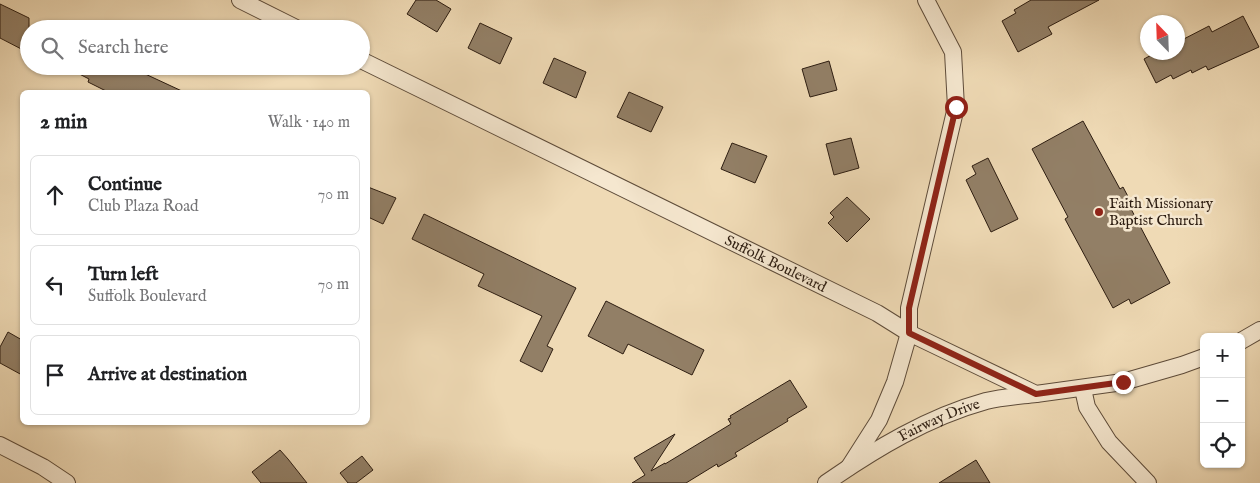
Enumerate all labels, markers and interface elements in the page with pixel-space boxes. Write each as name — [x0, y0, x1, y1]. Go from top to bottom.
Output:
north arrow — [1140, 15, 1185, 60]
search box — [20, 20, 370, 75]
icon: search — [38, 34, 66, 62]
text: Search here — [78, 36, 169, 60]
route start — [945, 96, 968, 119]
text: 2 min — [40, 109, 87, 136]
text: Walk · 140 m — [268, 113, 350, 133]
text: Continue — [88, 173, 162, 197]
icon: ahead — [41, 181, 69, 209]
text: 70 m — [318, 185, 349, 205]
place label: Faith Missionary Baptist Church — [1109, 194, 1214, 230]
text: Club Plaza Road — [88, 197, 199, 217]
marker: Faith Missionary Baptist Church — [1093, 206, 1105, 218]
street label: Suffolk Boulevard — [722, 230, 831, 297]
text: Turn left — [88, 263, 159, 287]
icon: left — [41, 271, 69, 299]
text: 70 m — [318, 275, 349, 295]
text: Suffolk Boulevard — [88, 287, 206, 307]
map controls — [1200, 333, 1245, 468]
button: + — [1200, 333, 1245, 378]
icon: arrive — [41, 361, 69, 389]
text: Arrive at destination — [88, 363, 247, 387]
route end — [1112, 371, 1135, 394]
button: − — [1200, 378, 1245, 423]
street label: Fairway Drive — [895, 394, 982, 445]
button: locate — [1200, 423, 1245, 468]

